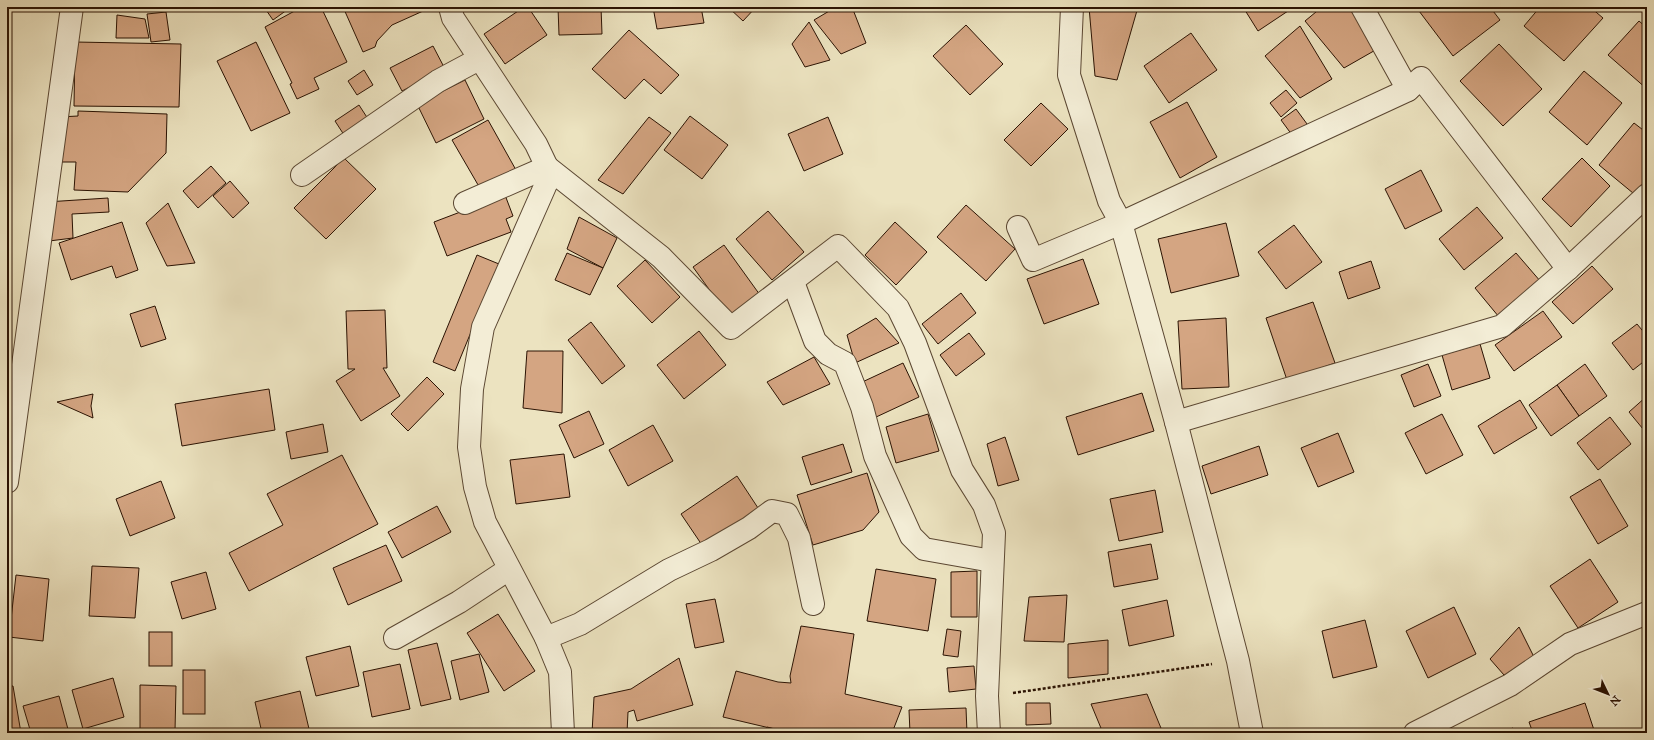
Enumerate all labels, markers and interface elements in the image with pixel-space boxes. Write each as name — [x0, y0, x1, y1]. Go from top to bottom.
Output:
north arrow — [1588, 674, 1628, 714]
text: N — [1607, 693, 1623, 709]

